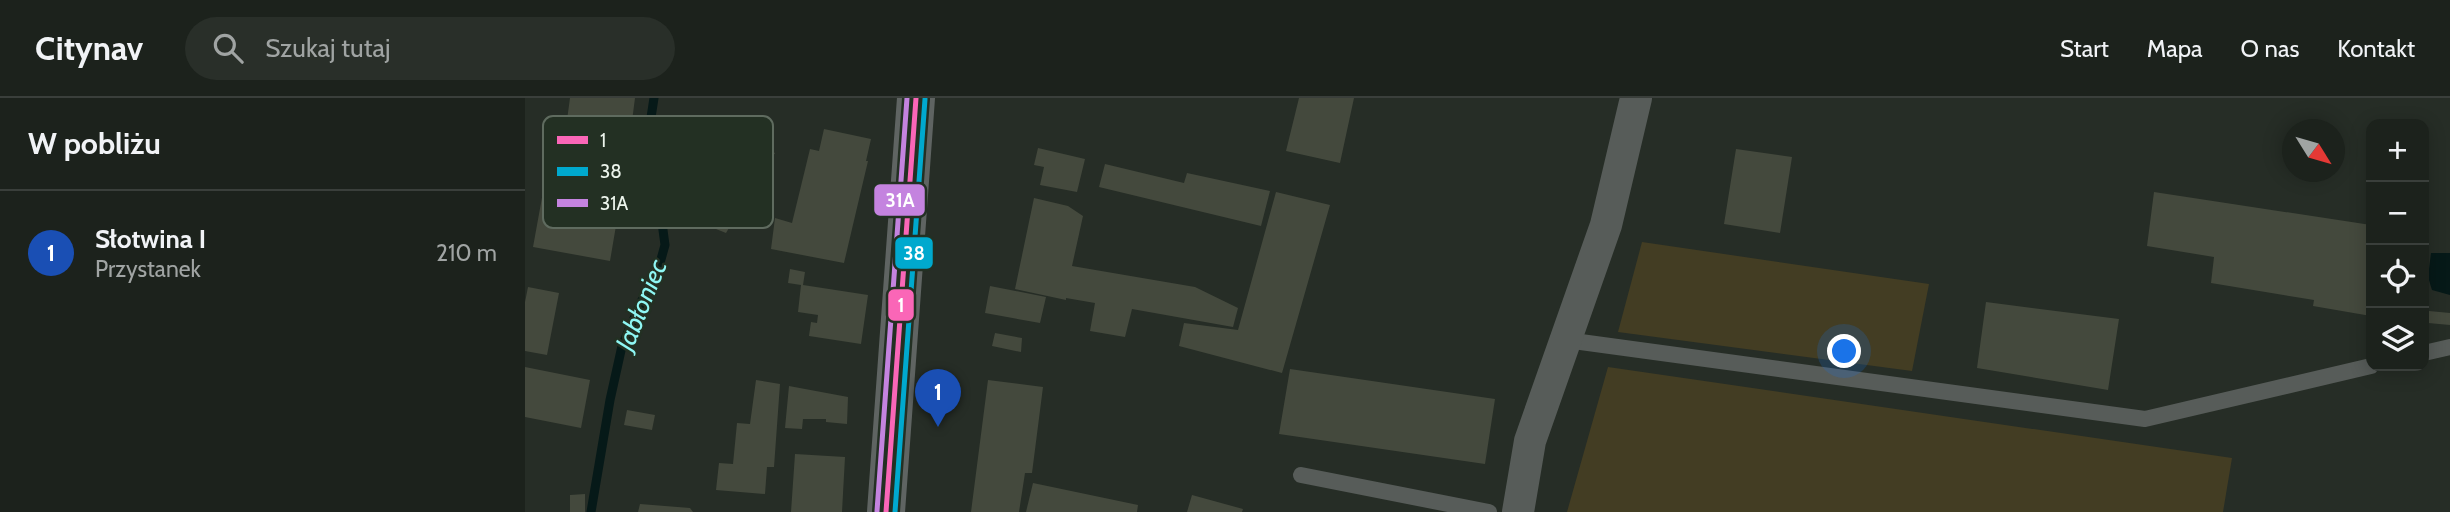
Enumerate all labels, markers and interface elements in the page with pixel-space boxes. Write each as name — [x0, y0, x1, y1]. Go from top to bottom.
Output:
search box — [185, 17, 675, 80]
text: Citynav — [35, 28, 143, 68]
icon: search — [209, 29, 247, 67]
text: Szukaj tutaj — [265, 32, 391, 64]
text: Start — [2060, 34, 2109, 63]
text: Mapa — [2147, 34, 2203, 63]
text: O nas — [2241, 34, 2299, 63]
text: Kontakt — [2337, 34, 2415, 63]
legend — [543, 116, 773, 228]
north arrow — [2282, 119, 2345, 182]
map controls — [2366, 119, 2429, 371]
button: + — [2366, 119, 2429, 182]
text: W pobliżu — [28, 125, 161, 162]
text: 1 — [600, 129, 606, 152]
text: 38 — [600, 160, 622, 183]
button: − — [2366, 182, 2429, 245]
line badge: 31A — [873, 183, 926, 217]
text: 31A — [885, 189, 915, 212]
text: 31A — [600, 192, 628, 215]
text: Słotwina I — [95, 223, 206, 255]
line badge: 38 — [894, 236, 934, 270]
text: 1 — [47, 239, 55, 267]
text: 210 m — [436, 239, 497, 267]
text: 38 — [903, 242, 925, 265]
button: locate — [2366, 245, 2429, 308]
text: Przystanek — [95, 255, 201, 283]
water label: Jabłoniec — [608, 255, 674, 357]
line badge: 1 — [887, 288, 915, 322]
text: 1 — [897, 294, 905, 317]
button: layers — [2366, 308, 2429, 371]
your location — [1827, 334, 1861, 368]
pin: 1 — [915, 369, 961, 427]

